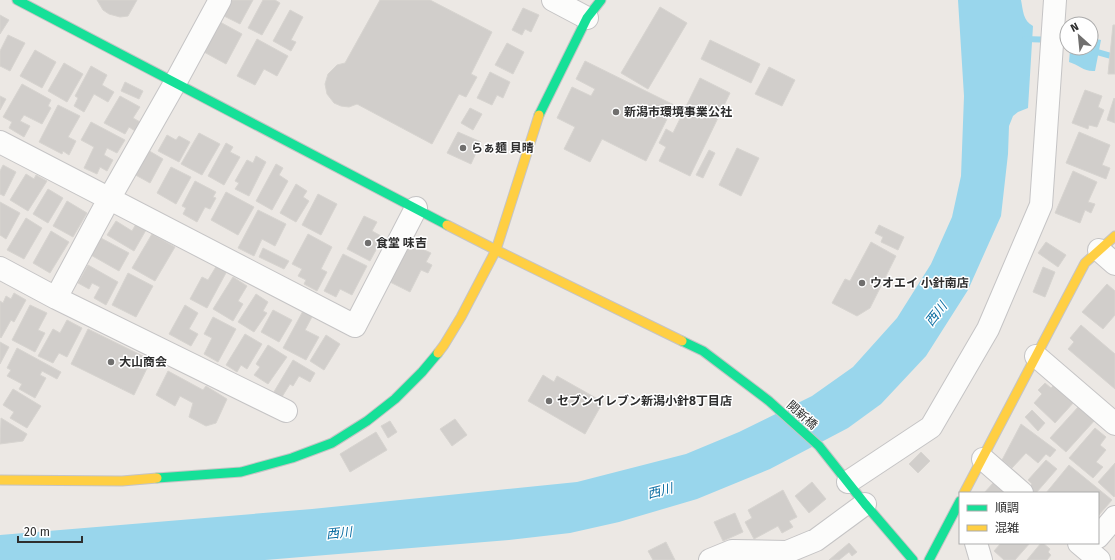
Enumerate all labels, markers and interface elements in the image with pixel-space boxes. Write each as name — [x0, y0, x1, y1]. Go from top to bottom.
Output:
north arrow — [1059, 16, 1099, 56]
text: N — [1068, 20, 1081, 35]
place label: 新潟市環境事業公社 — [624, 105, 732, 119]
marker: 新潟市環境事業公社 — [611, 107, 621, 117]
place label: らぁ麺 貝晴 — [471, 141, 534, 155]
marker: らぁ麺 貝晴 — [458, 143, 468, 153]
place label: 食堂 味吉 — [376, 236, 427, 250]
marker: 食堂 味吉 — [363, 238, 373, 248]
place label: ウオエイ 小針南店 — [870, 276, 969, 290]
marker: ウオエイ 小針南店 — [857, 278, 867, 288]
water label: 西川 — [922, 298, 951, 329]
place label: 大山商会 — [119, 355, 167, 369]
marker: 大山商会 — [106, 357, 116, 367]
place label: セブンイレブン新潟小針8丁目店 — [557, 394, 732, 408]
marker: セブンイレブン新潟小針8丁目店 — [544, 396, 554, 406]
street label: 開新橋 — [784, 398, 820, 432]
water label: 西川 — [646, 480, 676, 501]
legend — [959, 492, 1099, 544]
text: 順調 — [995, 501, 1019, 515]
scale bar — [18, 518, 82, 544]
text: 混雑 — [995, 521, 1019, 535]
water label: 西川 — [325, 524, 355, 542]
text: 20 m — [24, 525, 50, 539]

